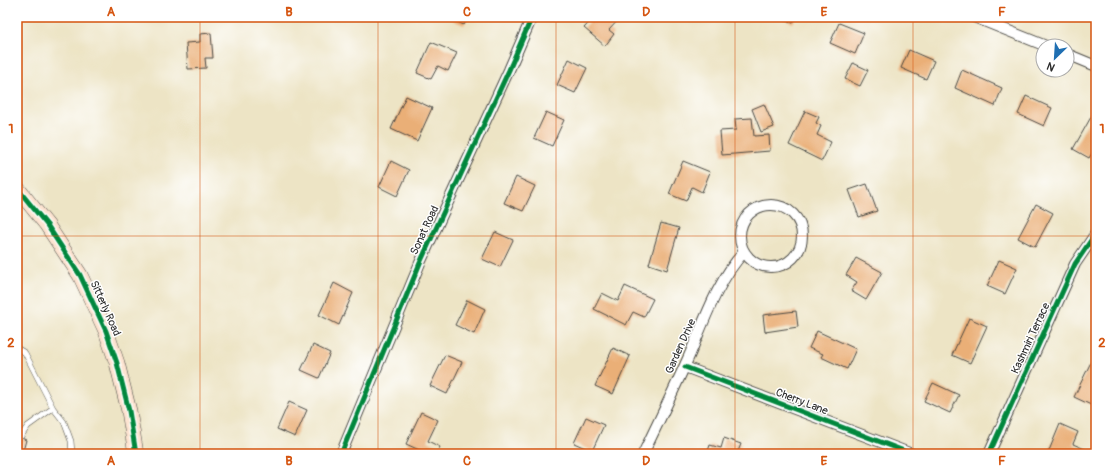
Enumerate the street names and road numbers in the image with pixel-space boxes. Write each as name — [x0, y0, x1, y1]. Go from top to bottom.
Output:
street label: Sonat Road — [407, 204, 442, 257]
street label: Sitterly Road — [88, 279, 123, 338]
street label: Kashmiri Terrace — [1008, 300, 1053, 376]
street label: Garden Drive — [663, 316, 699, 376]
street label: Cherry Lane — [774, 386, 830, 418]

